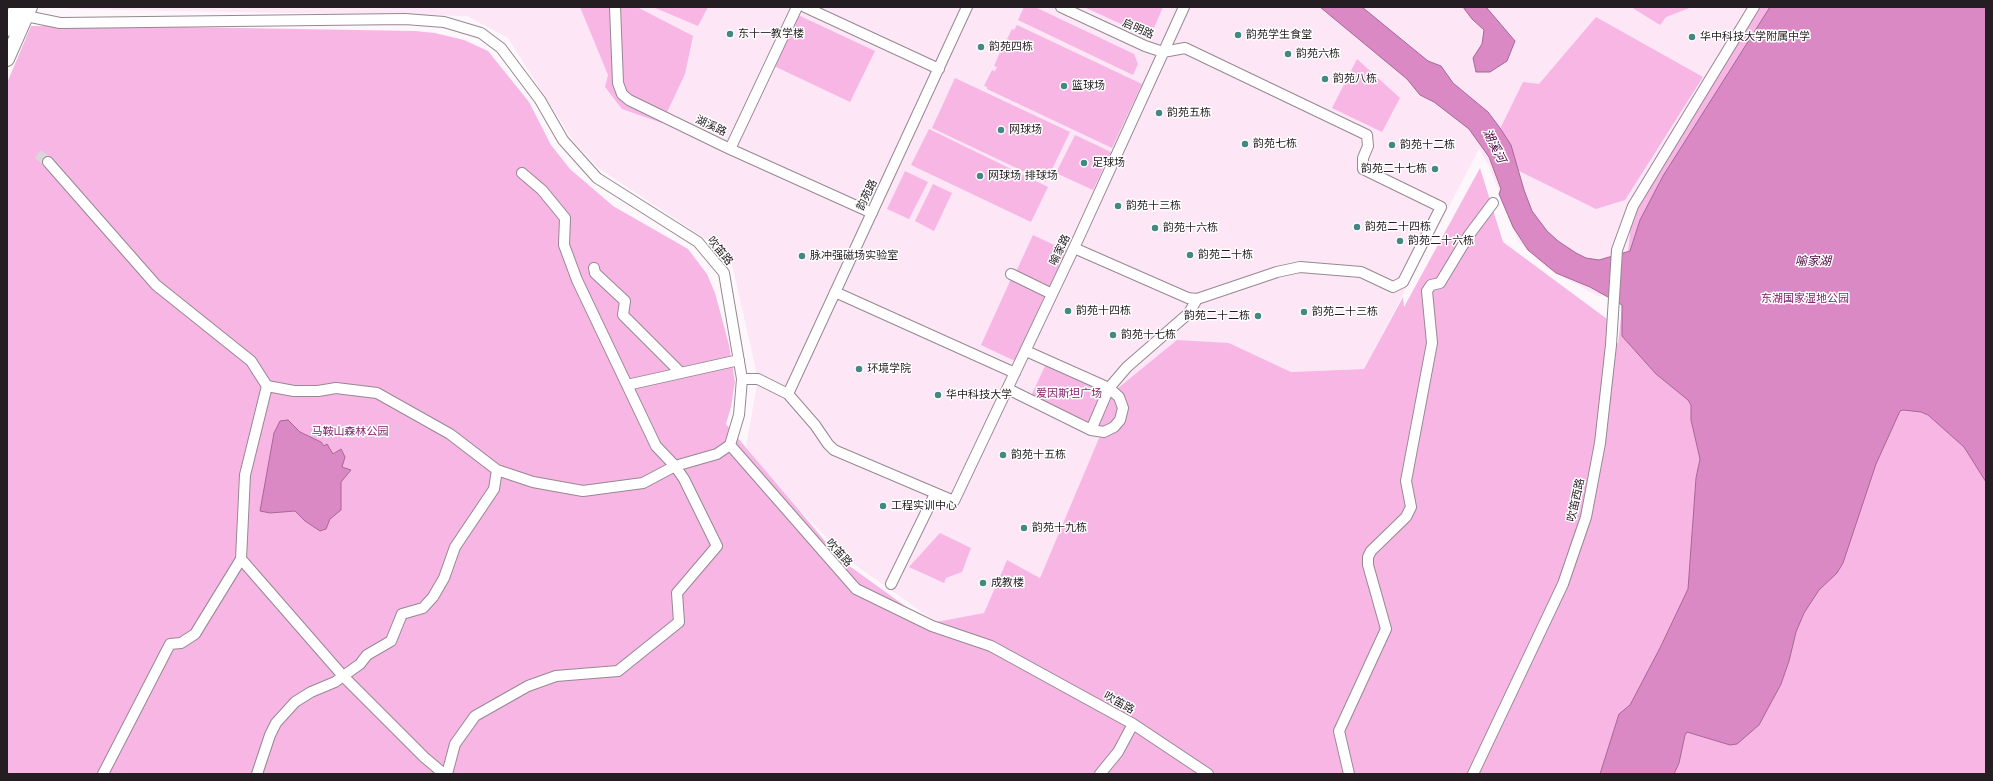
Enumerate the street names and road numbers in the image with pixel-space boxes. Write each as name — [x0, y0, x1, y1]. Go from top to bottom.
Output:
street label: 启明路 — [1120, 16, 1156, 42]
street label: 湖溪路 — [693, 113, 729, 139]
street label: 韵苑路 — [854, 177, 880, 213]
street label: 喻家路 — [1047, 232, 1073, 268]
street label: 吹笛路 — [704, 234, 736, 268]
street label: 吹笛西路 — [1565, 477, 1587, 523]
street label: 吹笛路 — [823, 536, 855, 570]
street label: 吹笛路 — [1101, 689, 1137, 717]

